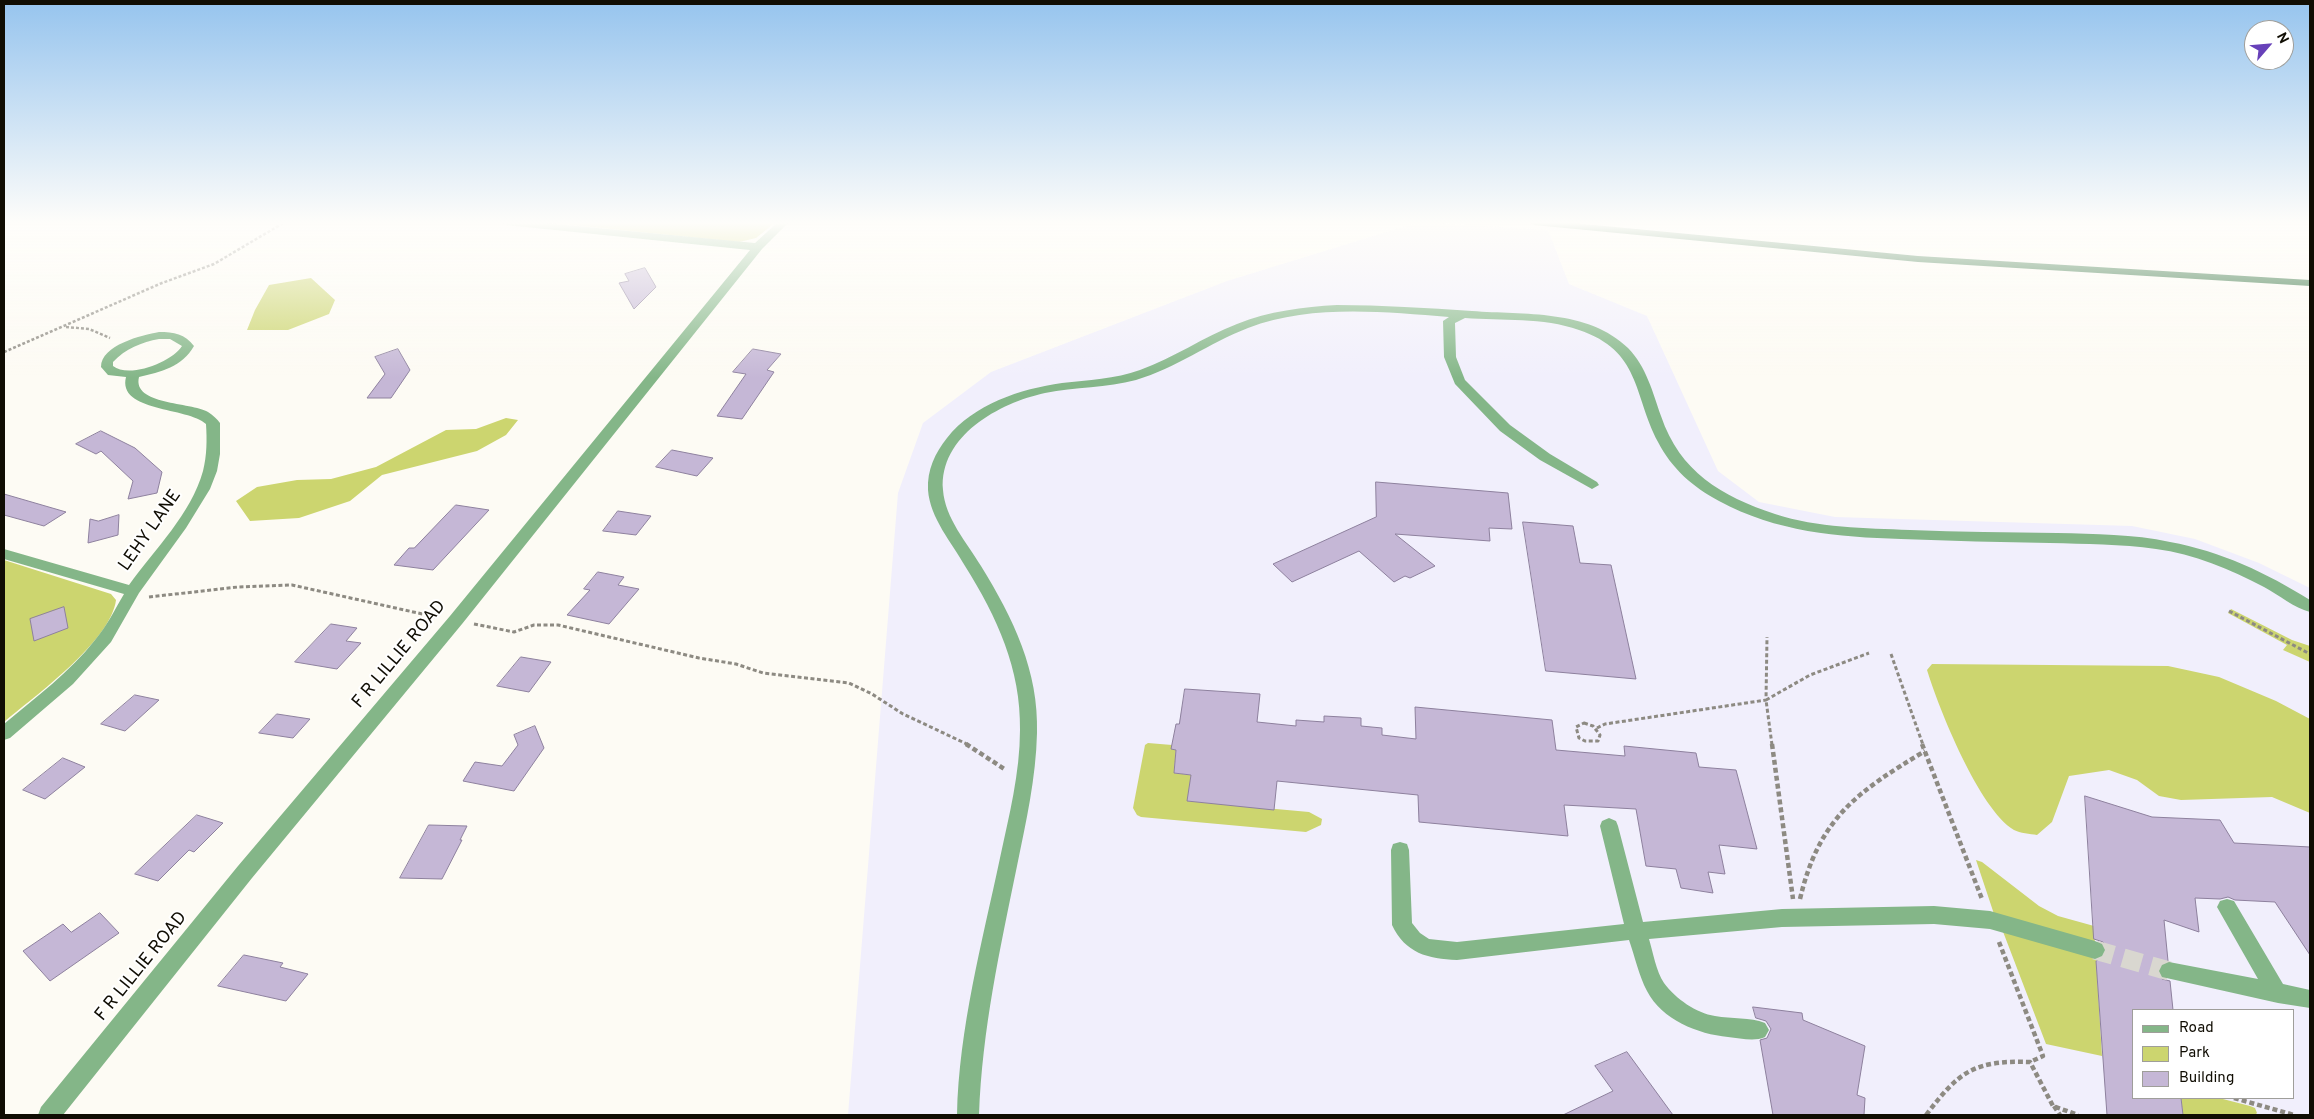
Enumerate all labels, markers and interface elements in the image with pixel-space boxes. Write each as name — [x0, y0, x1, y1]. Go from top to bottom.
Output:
north arrow — [2244, 20, 2294, 70]
text: N — [2272, 30, 2292, 47]
street label: LEHY LANE — [115, 486, 187, 576]
street label: F R LILLIE ROAD — [349, 597, 451, 713]
street label: F R LILLIE ROAD — [91, 908, 193, 1026]
legend — [2132, 1009, 2294, 1099]
text: Road — [2179, 1019, 2214, 1038]
text: Park — [2179, 1044, 2210, 1063]
text: Building — [2179, 1069, 2234, 1088]

